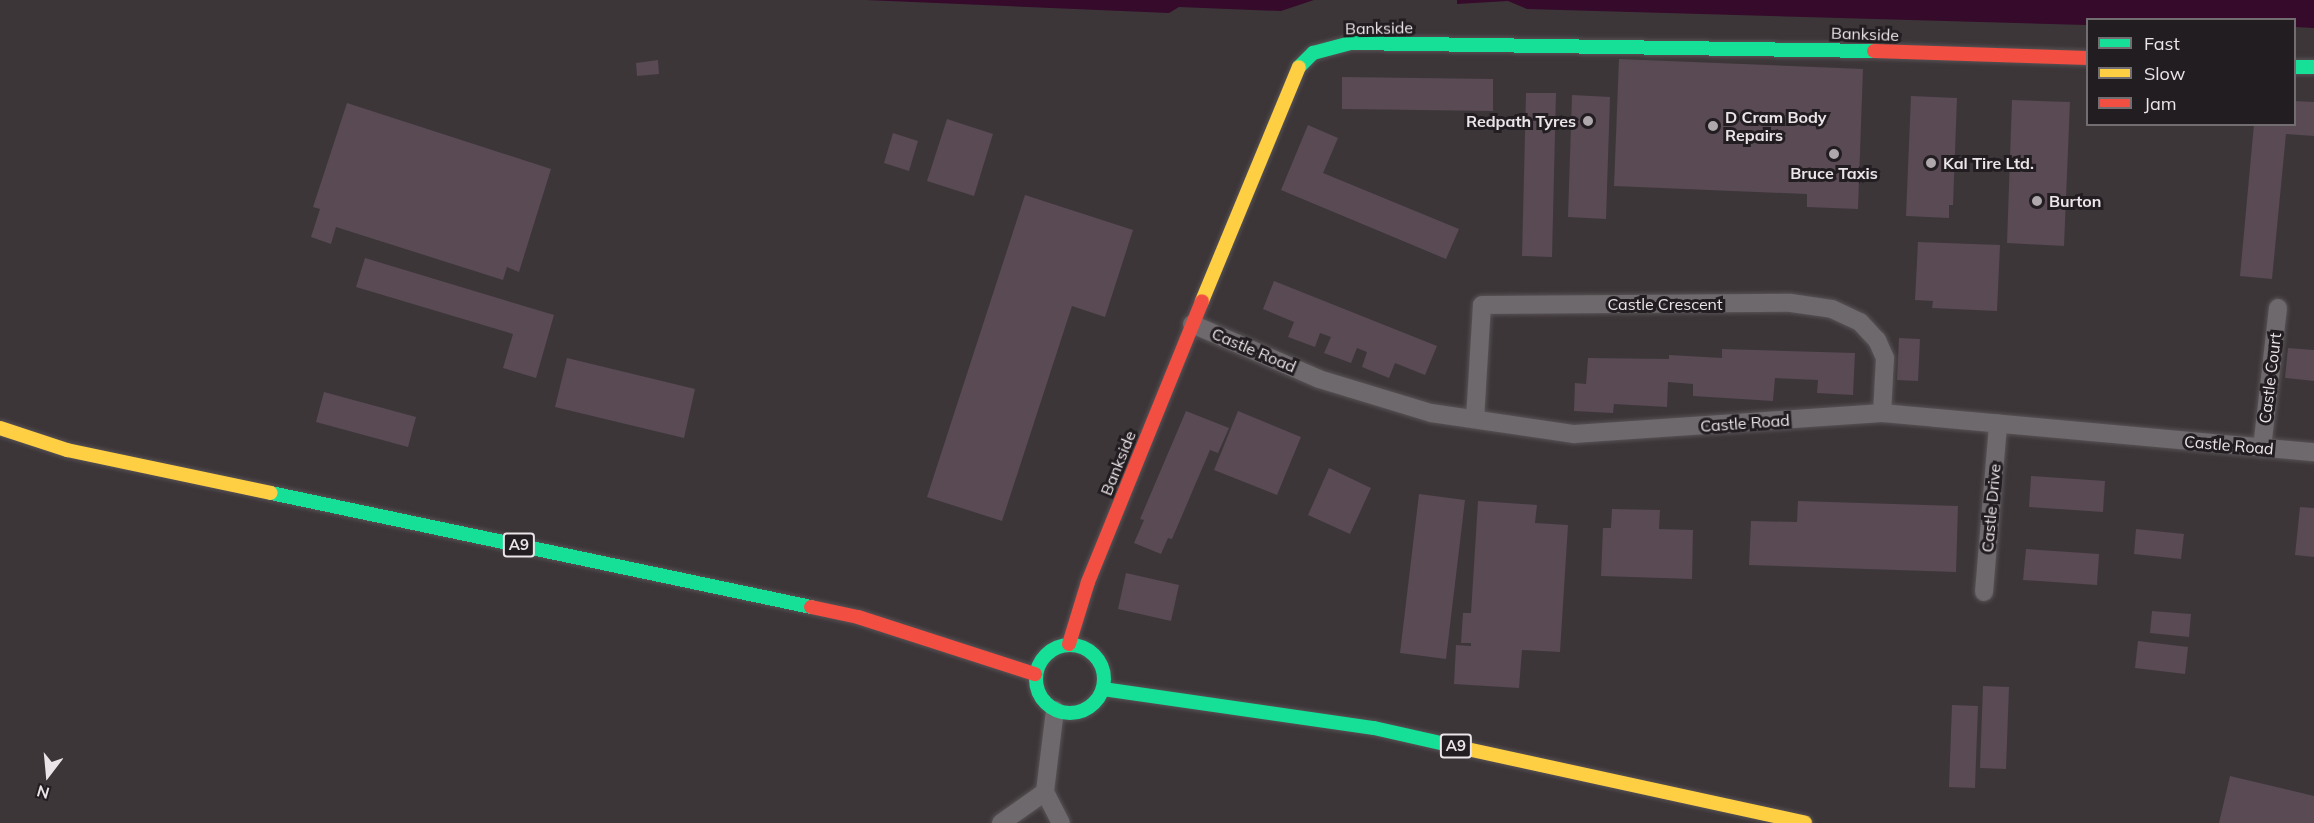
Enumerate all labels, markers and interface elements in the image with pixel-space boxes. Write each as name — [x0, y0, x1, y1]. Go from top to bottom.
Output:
street label: Bankside — [1345, 18, 1413, 38]
legend — [2086, 18, 2296, 126]
street label: Bankside — [1831, 23, 1899, 45]
text: Fast — [2144, 32, 2180, 55]
text: Slow — [2144, 62, 2185, 85]
text: Jam — [2144, 92, 2177, 115]
place label: D Cram Body Repairs — [1725, 107, 1827, 145]
place label: Redpath Tyres — [1466, 111, 1576, 131]
marker: Redpath Tyres — [1581, 114, 1595, 128]
marker: D Cram Body Repairs — [1706, 119, 1720, 133]
marker: Bruce Taxis — [1827, 147, 1841, 161]
place label: Kal Tire Ltd. — [1943, 153, 2034, 173]
marker: Kal Tire Ltd. — [1924, 156, 1938, 170]
place label: Bruce Taxis — [1790, 163, 1878, 183]
place label: Burton — [2049, 191, 2101, 211]
marker: Burton — [2030, 194, 2044, 208]
street label: Castle Crescent — [1607, 294, 1723, 314]
street label: Castle Road — [1209, 324, 1299, 376]
street label: Castle Court — [2255, 332, 2285, 424]
street label: Castle Road — [1700, 410, 1790, 436]
street label: Bankside — [1096, 428, 1140, 498]
street label: Castle Road — [2184, 432, 2274, 458]
street label: Castle Drive — [1978, 463, 2004, 553]
road number: A9 — [502, 533, 536, 557]
road number: A9 — [1440, 734, 1472, 758]
north arrow — [18, 745, 78, 805]
text: N — [34, 781, 52, 804]

